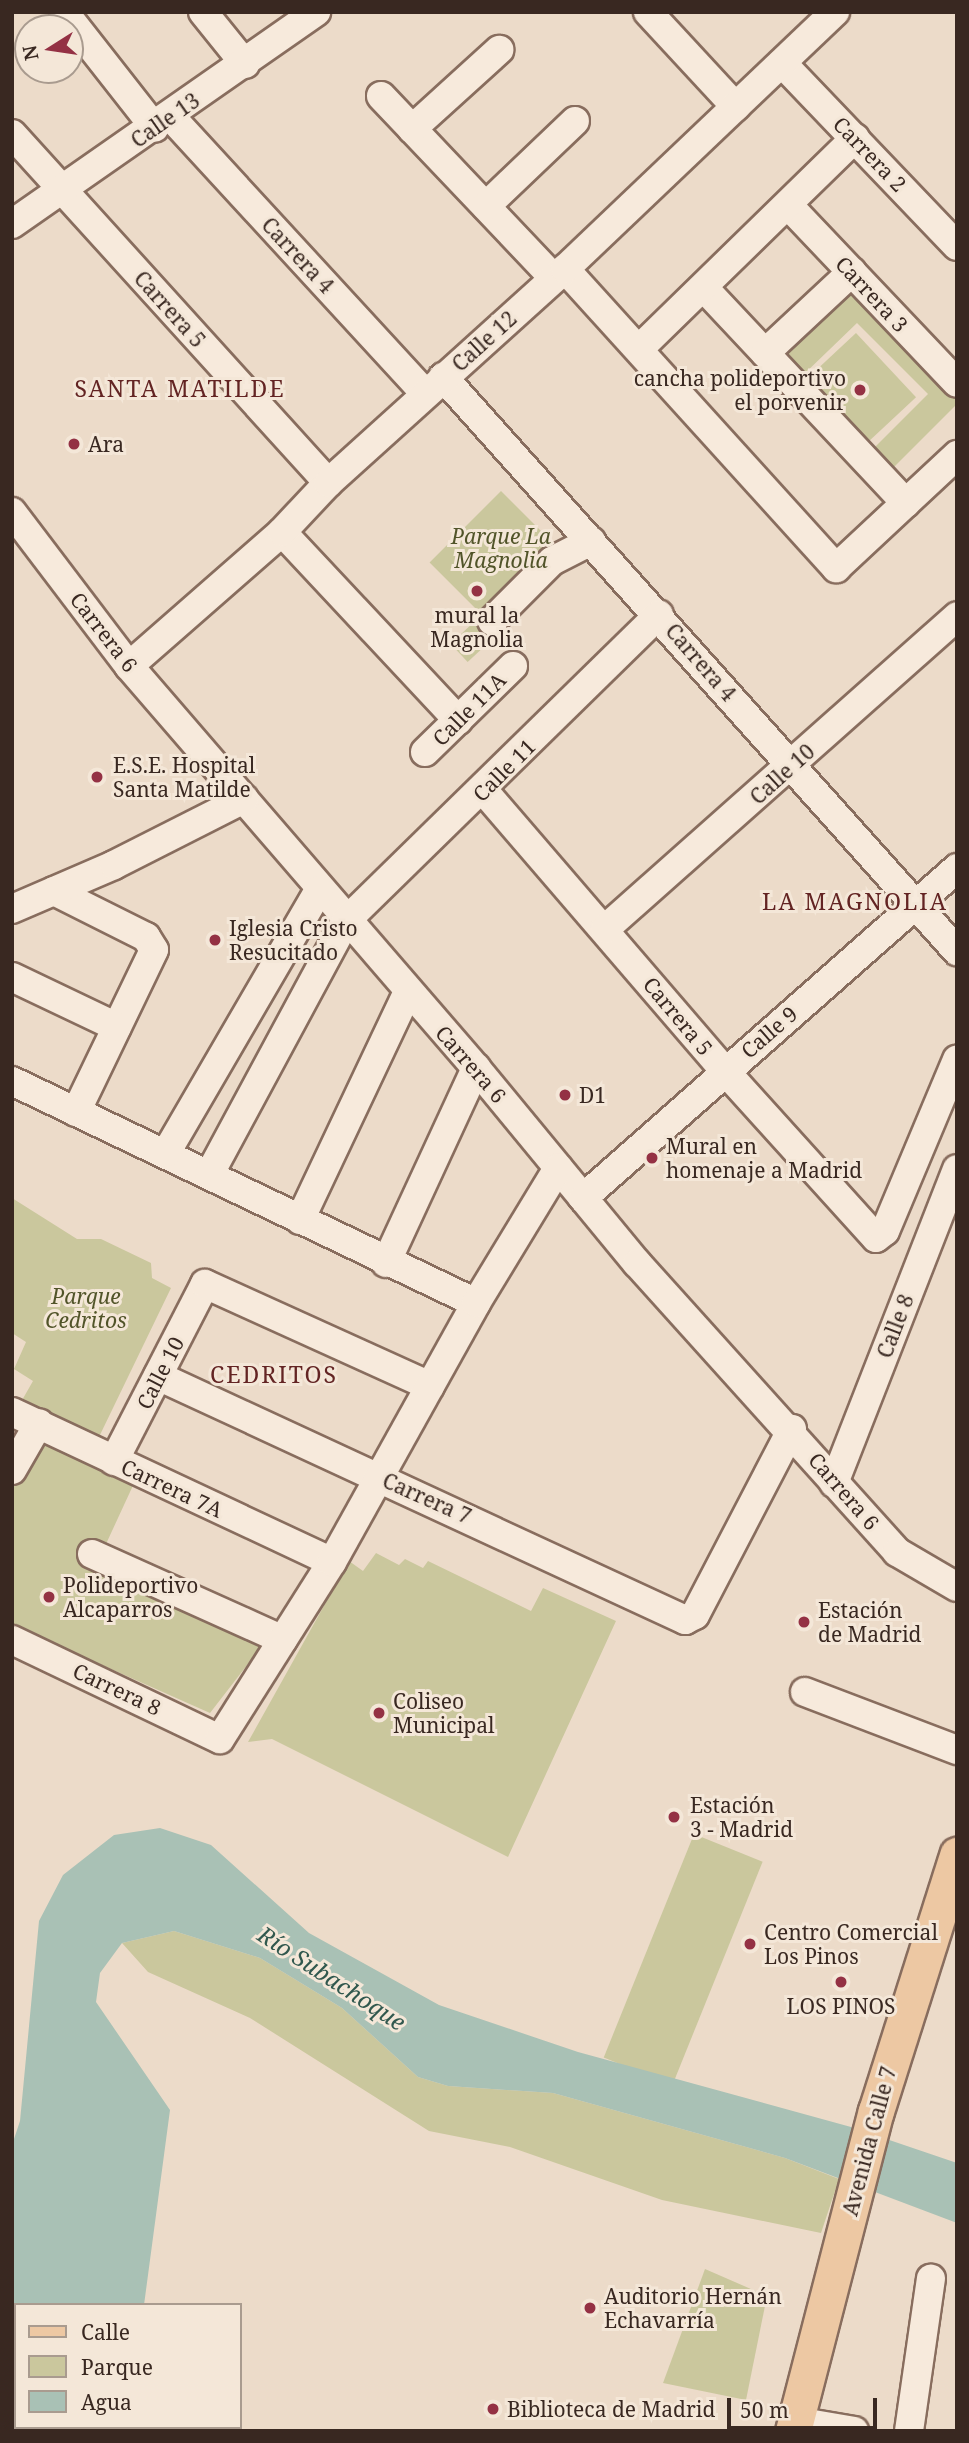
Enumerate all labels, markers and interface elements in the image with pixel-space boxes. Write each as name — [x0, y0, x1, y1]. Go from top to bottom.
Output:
north arrow — [14, 14, 84, 84]
text: N — [16, 43, 45, 63]
street label: Calle 13 — [126, 87, 204, 153]
street label: Carrera 2 — [828, 111, 912, 197]
street label: Carrera 4 — [257, 212, 339, 298]
street label: Carrera 3 — [831, 251, 913, 337]
street label: Carrera 5 — [129, 266, 211, 352]
street label: Calle 12 — [447, 306, 521, 376]
place label: cancha polideportivo el porvenir — [634, 365, 846, 415]
district label: SANTA MATILDE — [76, 374, 284, 402]
marker: cancha polideportivo el porvenir — [852, 382, 868, 398]
place label: Ara — [88, 431, 124, 457]
marker: Ara — [66, 436, 82, 452]
park label: Parque La Magnolia — [451, 523, 551, 573]
marker: mural la Magnolia — [469, 583, 485, 599]
street label: Carrera 6 — [65, 587, 143, 677]
place label: mural la Magnolia — [430, 602, 524, 652]
street label: Carrera 4 — [661, 618, 741, 706]
street label: Calle 11A — [427, 667, 511, 751]
street label: Calle 11 — [468, 734, 540, 806]
street label: Calle 10 — [745, 739, 819, 809]
place label: E.S.E. Hospital Santa Matilde — [113, 752, 255, 802]
marker: E.S.E. Hospital Santa Matilde — [87, 767, 107, 787]
district label: LA MAGNOLIA — [763, 887, 947, 915]
place label: Iglesia Cristo Resucitado — [229, 915, 358, 965]
marker: Iglesia Cristo Resucitado — [207, 932, 223, 948]
street label: Carrera 5 — [638, 972, 718, 1060]
street label: Calle 9 — [736, 1001, 802, 1063]
street label: Carrera 6 — [431, 1020, 511, 1108]
place label: D1 — [579, 1082, 606, 1108]
marker: D1 — [557, 1087, 573, 1103]
place label: Mural en homenaje a Madrid — [666, 1133, 862, 1183]
marker: Mural en homenaje a Madrid — [644, 1150, 660, 1166]
park label: Parque Cedritos — [45, 1283, 127, 1333]
street label: Calle 8 — [871, 1291, 919, 1361]
street label: Calle 10 — [131, 1333, 189, 1413]
district label: CEDRITOS — [211, 1360, 337, 1388]
street label: Carrera 6 — [804, 1447, 884, 1535]
street label: Carrera 7A — [117, 1454, 227, 1522]
street label: Carrera 7 — [379, 1467, 475, 1529]
place label: Polideportivo Alcaparros — [63, 1572, 198, 1622]
marker: Polideportivo Alcaparros — [41, 1589, 57, 1605]
place label: Estación de Madrid — [818, 1597, 922, 1647]
marker: Estación de Madrid — [796, 1614, 812, 1630]
street label: Carrera 8 — [69, 1658, 165, 1720]
place label: Coliseo Municipal — [393, 1688, 495, 1738]
marker: Coliseo Municipal — [371, 1705, 387, 1721]
place label: Estación 3 - Madrid — [690, 1792, 793, 1842]
marker: Estación 3 - Madrid — [664, 1807, 684, 1827]
place label: Centro Comercial Los Pinos — [764, 1919, 938, 1969]
water label: Río Subachoque — [253, 1920, 411, 2036]
marker: Centro Comercial Los Pinos — [742, 1936, 758, 1952]
marker: LOS PINOS — [833, 1974, 849, 1990]
place label: LOS PINOS — [787, 1993, 895, 2019]
street label: Avenida Calle 7 — [837, 2064, 901, 2218]
place label: Auditorio Hernán Echavarría — [604, 2283, 782, 2333]
marker: Auditorio Hernán Echavarría — [582, 2300, 598, 2316]
legend — [14, 2303, 242, 2429]
text: Calle — [81, 2318, 130, 2346]
text: Parque — [81, 2353, 153, 2381]
scale bar — [731, 2384, 881, 2428]
text: Agua — [81, 2388, 132, 2416]
place label: Biblioteca de Madrid — [507, 2396, 715, 2422]
text: 50 m — [740, 2396, 789, 2424]
marker: Biblioteca de Madrid — [485, 2401, 501, 2417]

